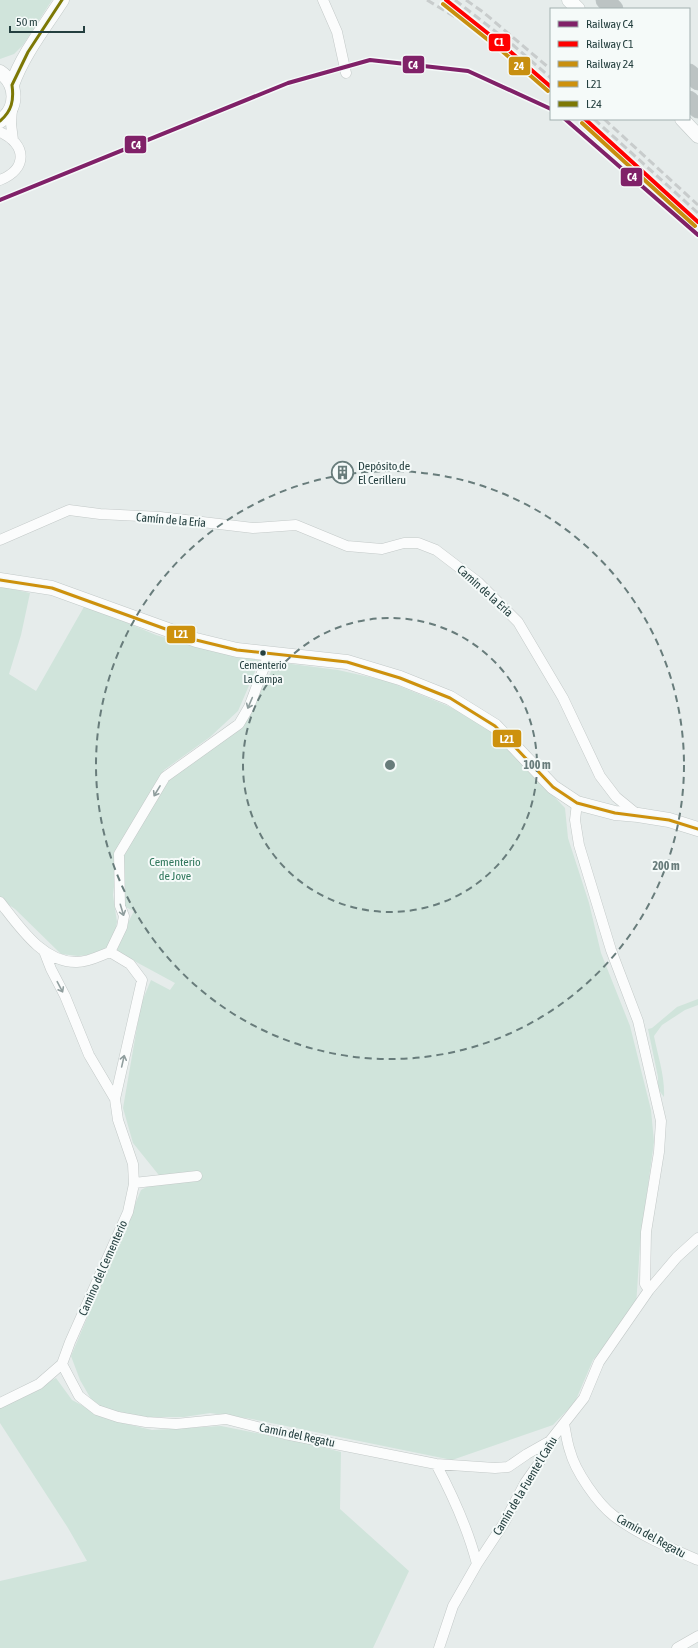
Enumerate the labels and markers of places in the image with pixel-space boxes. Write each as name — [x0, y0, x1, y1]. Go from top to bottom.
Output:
place label: Depósito de El Cerilleru — [358, 459, 410, 487]
building icon: Depósito de El Cerilleru — [329, 460, 355, 486]
marker: Cementerio La Campa — [258, 648, 268, 658]
place label: Cementerio La Campa — [239, 659, 287, 685]
centre of rings — [383, 758, 397, 772]

